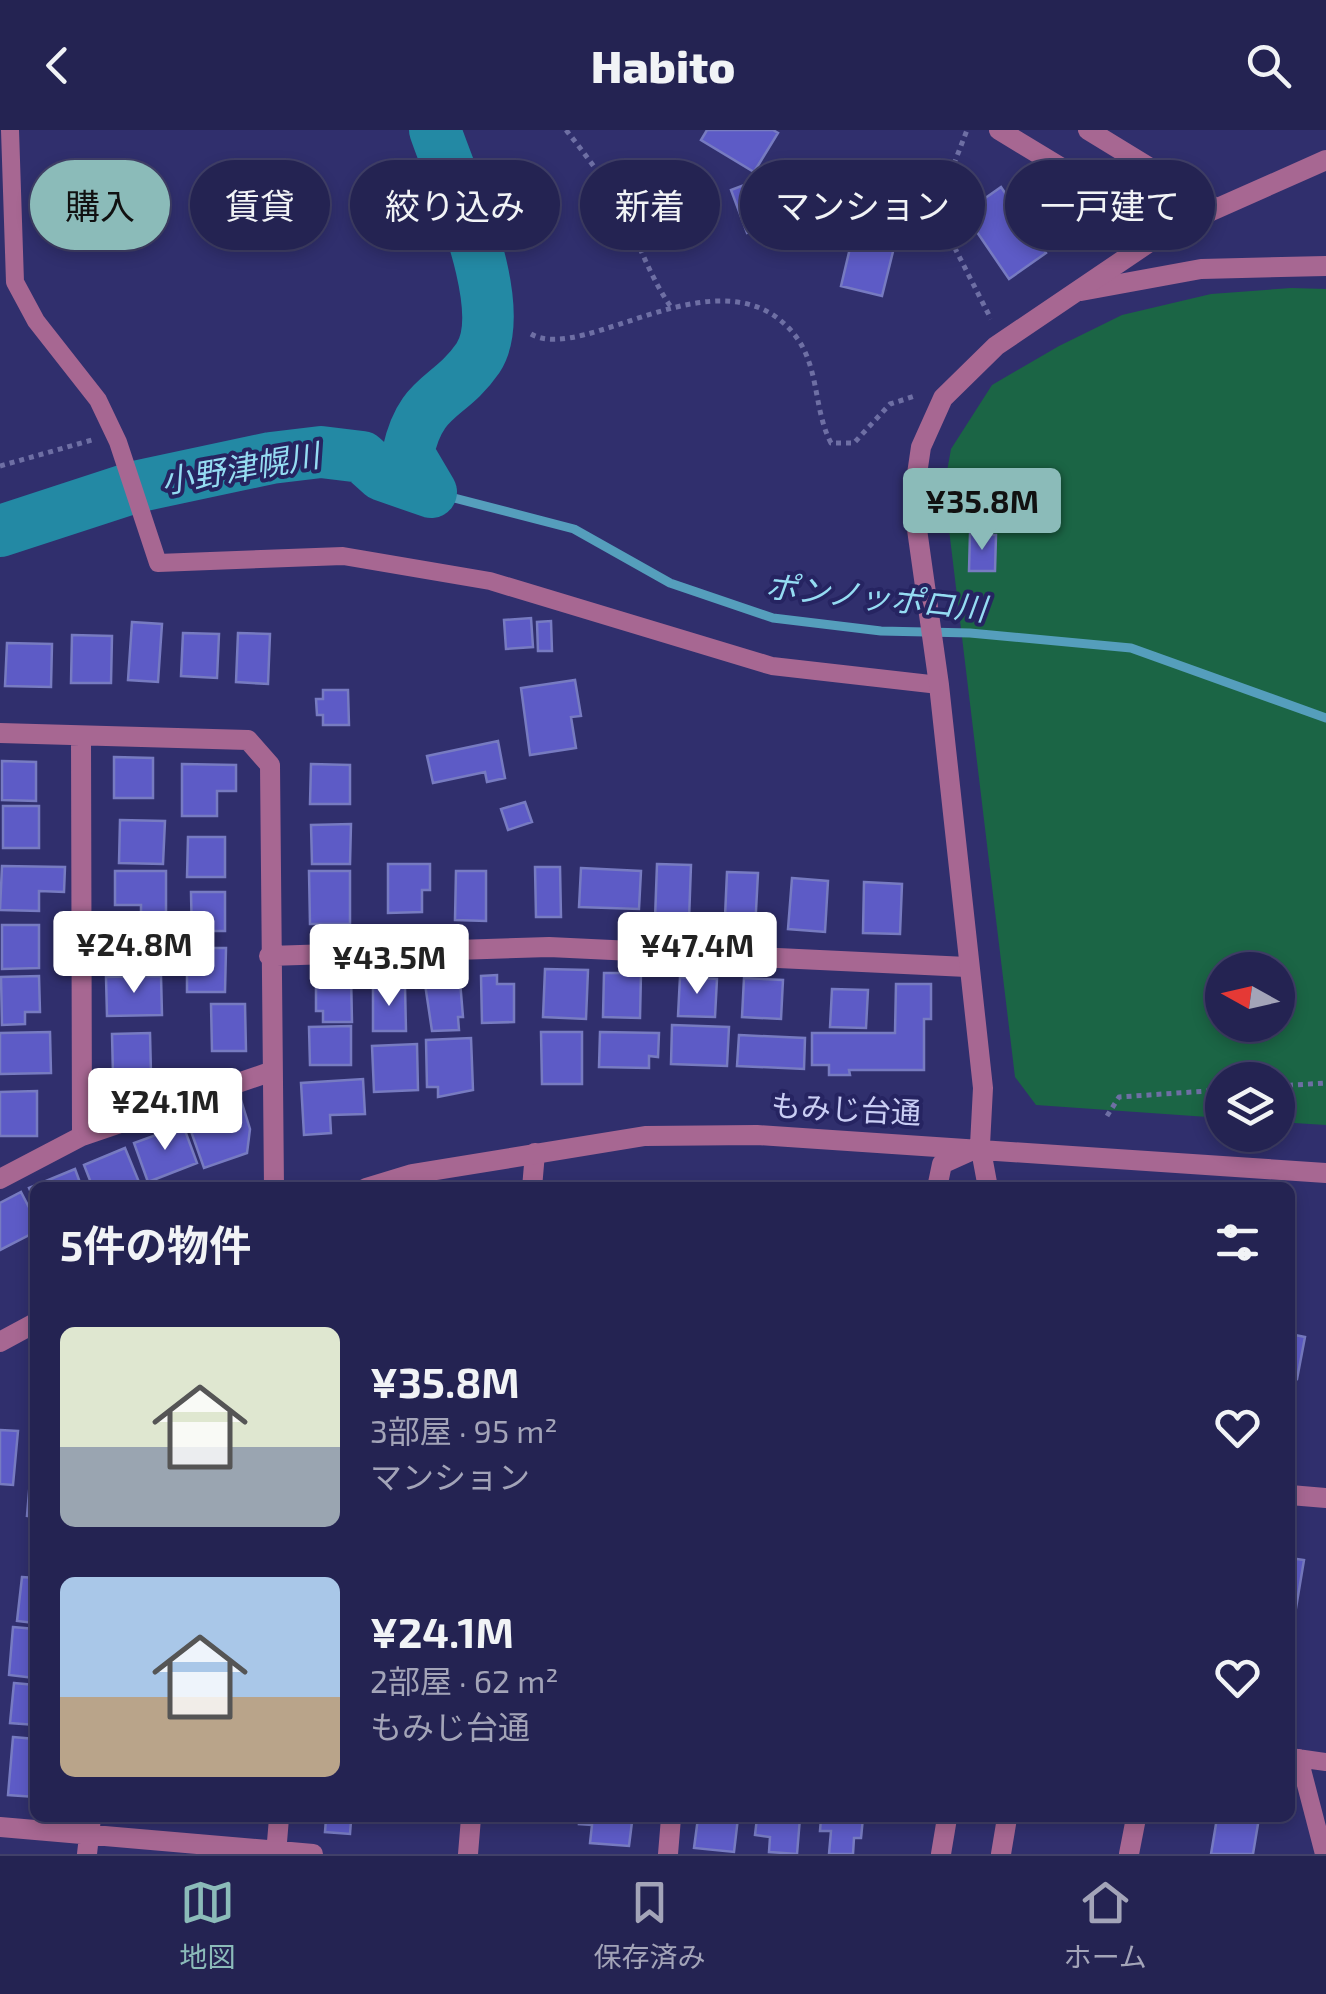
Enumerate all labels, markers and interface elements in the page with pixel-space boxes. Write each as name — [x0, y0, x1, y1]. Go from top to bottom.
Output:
icon: back — [30, 38, 85, 93]
text: Habito — [591, 38, 735, 92]
icon: search — [1241, 38, 1296, 93]
chip: 購入 — [30, 160, 170, 250]
chip: 賃貸 — [190, 160, 330, 250]
chip: 絞り込み — [350, 160, 560, 250]
chip: 新着 — [580, 160, 720, 250]
chip: マンション — [740, 160, 985, 250]
chip: 一戸建て — [1005, 160, 1215, 250]
water label: 小野津幌川 — [158, 434, 325, 500]
pin: ¥35.8M — [901, 468, 1063, 553]
text: ¥35.8M — [925, 481, 1039, 519]
water label: ポンノッポロ川 — [764, 566, 991, 627]
pin: ¥24.8M — [53, 911, 215, 996]
pin: ¥47.4M — [616, 912, 778, 997]
text: ¥24.8M — [75, 924, 193, 962]
pin: ¥43.5M — [308, 924, 470, 1009]
text: ¥47.4M — [640, 925, 754, 963]
text: ¥43.5M — [332, 937, 446, 975]
north arrow — [1205, 952, 1295, 1042]
map controls — [1205, 952, 1295, 1152]
button: layers — [1205, 1062, 1295, 1152]
pin: ¥24.1M — [84, 1068, 246, 1153]
text: ¥24.1M — [110, 1081, 220, 1119]
street label: もみじ台通 — [770, 1086, 922, 1130]
icon: filters — [1210, 1215, 1265, 1270]
text: 5件の物件 — [60, 1219, 251, 1269]
text: ¥35.8M — [370, 1356, 520, 1406]
icon: home — [140, 1367, 260, 1487]
icon: heart — [1210, 1400, 1265, 1455]
text: 3部屋 · 95 m² — [370, 1411, 558, 1449]
text: マンション — [370, 1457, 530, 1495]
text: ¥24.1M — [370, 1606, 514, 1656]
icon: home — [140, 1617, 260, 1737]
icon: heart — [1210, 1650, 1265, 1705]
text: 2部屋 · 62 m² — [370, 1661, 559, 1699]
text: もみじ台通 — [370, 1707, 530, 1745]
tab: 地図 — [179, 1875, 235, 1975]
tab: 保存済み — [593, 1875, 705, 1975]
tab: ホーム — [1064, 1875, 1147, 1975]

